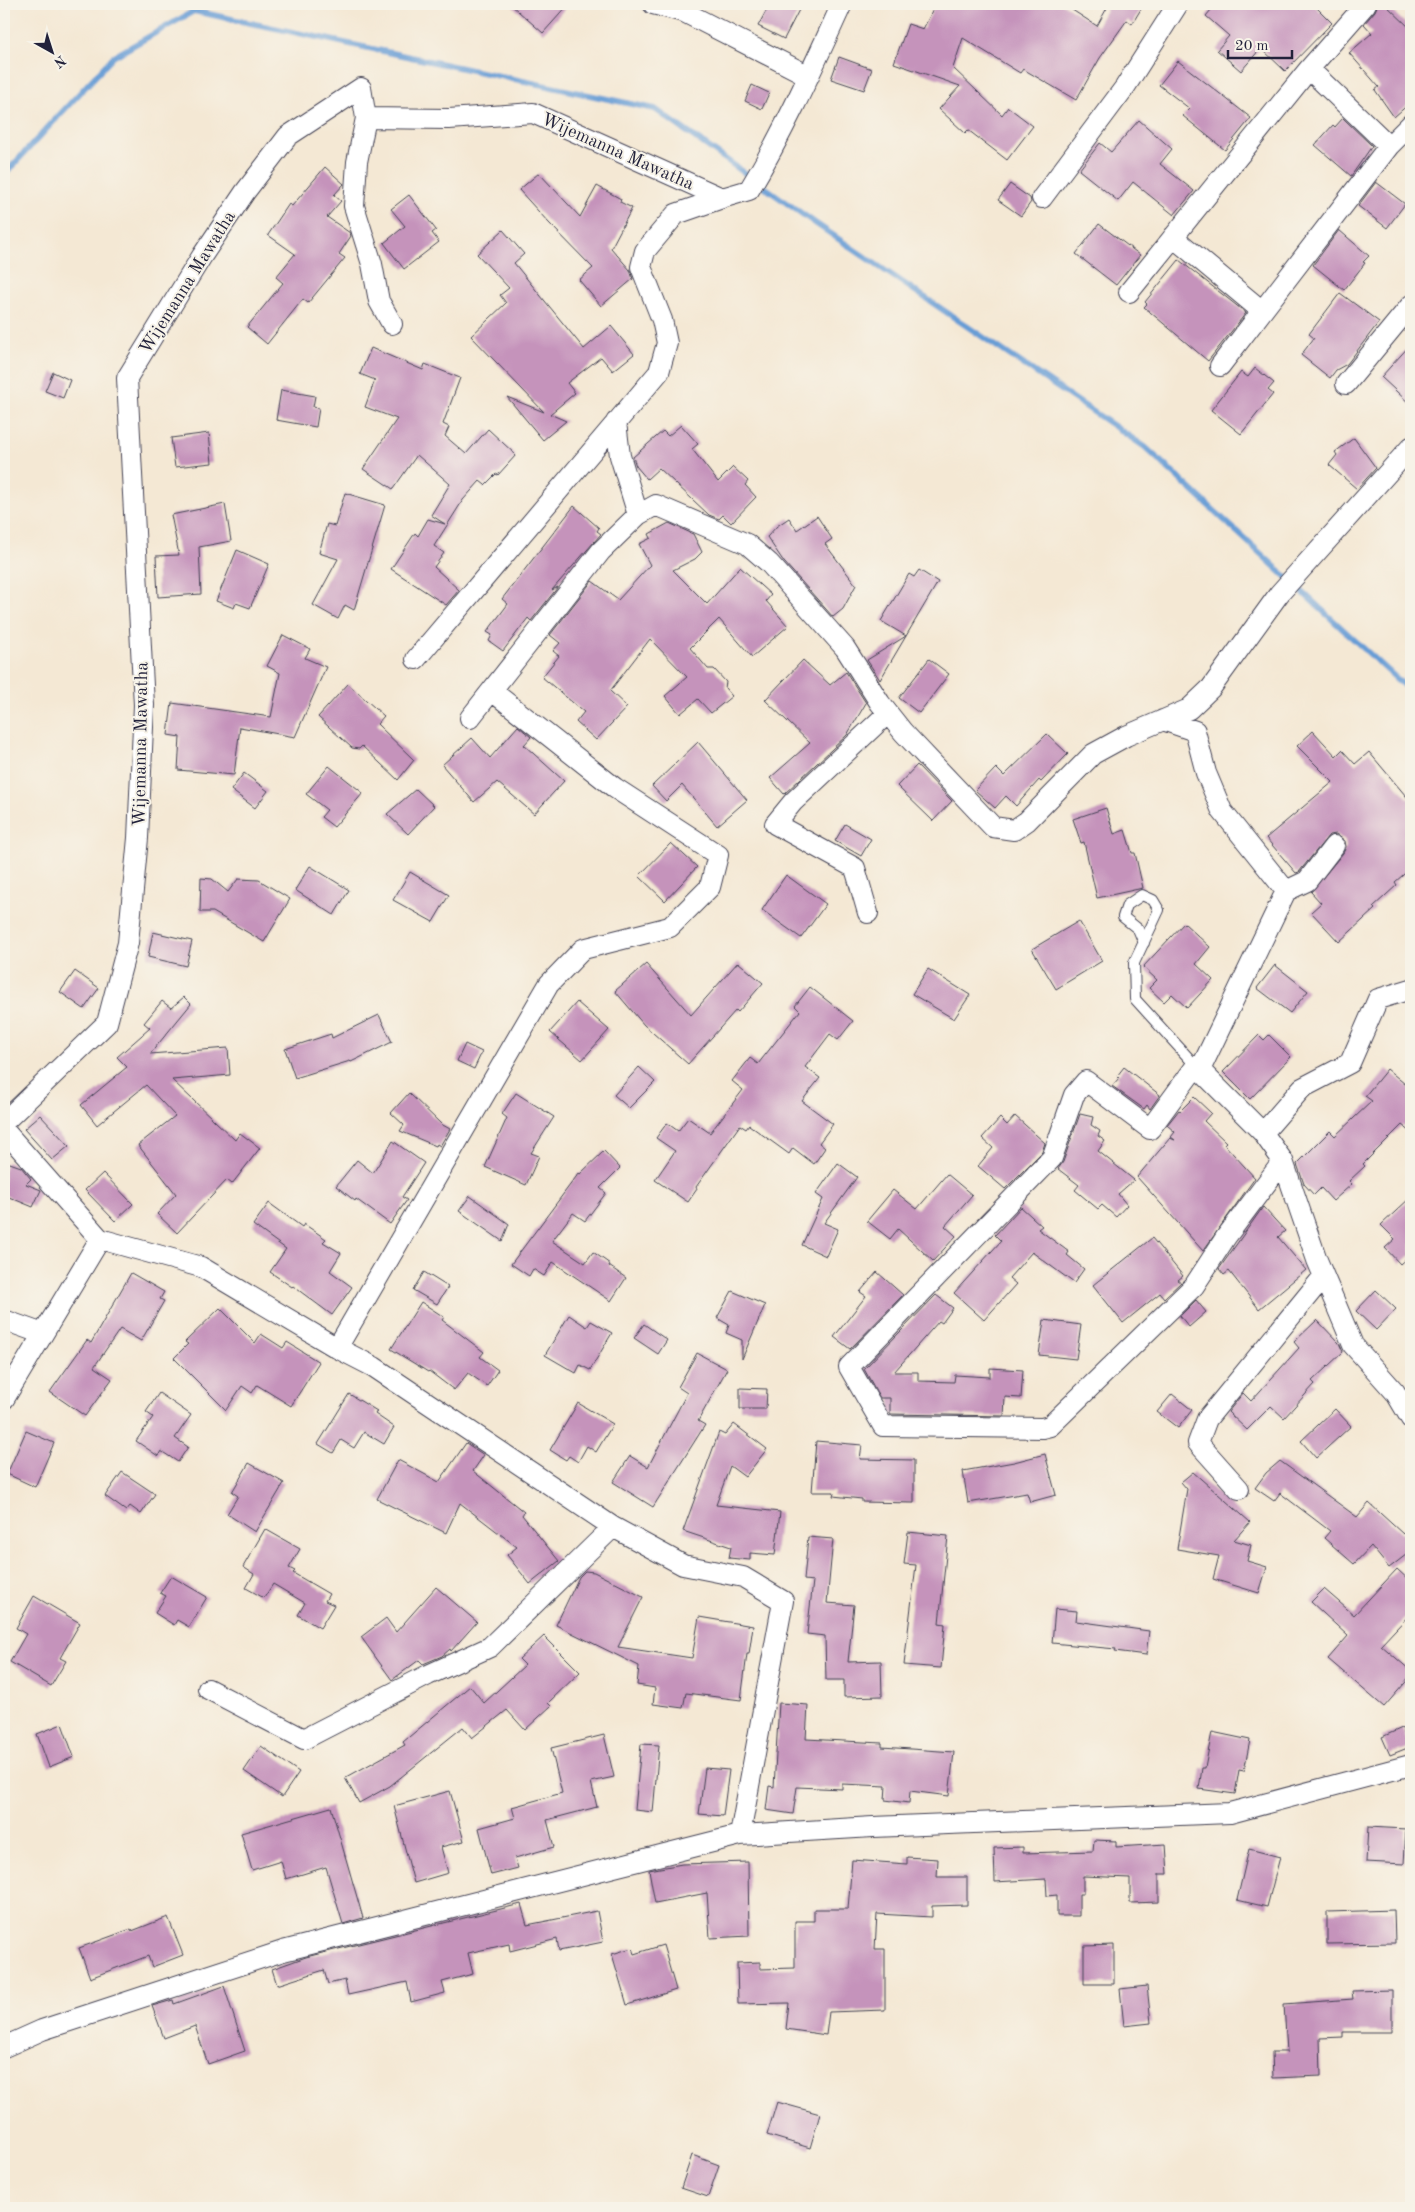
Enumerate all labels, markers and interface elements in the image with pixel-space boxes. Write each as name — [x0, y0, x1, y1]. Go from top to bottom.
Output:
north arrow — [28, 28, 78, 78]
scale bar — [1228, 28, 1291, 60]
text: 20 m — [1235, 39, 1269, 54]
text: N — [51, 53, 68, 70]
street label: Wijemanna Mawatha — [539, 110, 697, 194]
street label: Wijemanna Mawatha — [137, 208, 239, 357]
street label: Wijemanna Mawatha — [131, 661, 151, 827]

